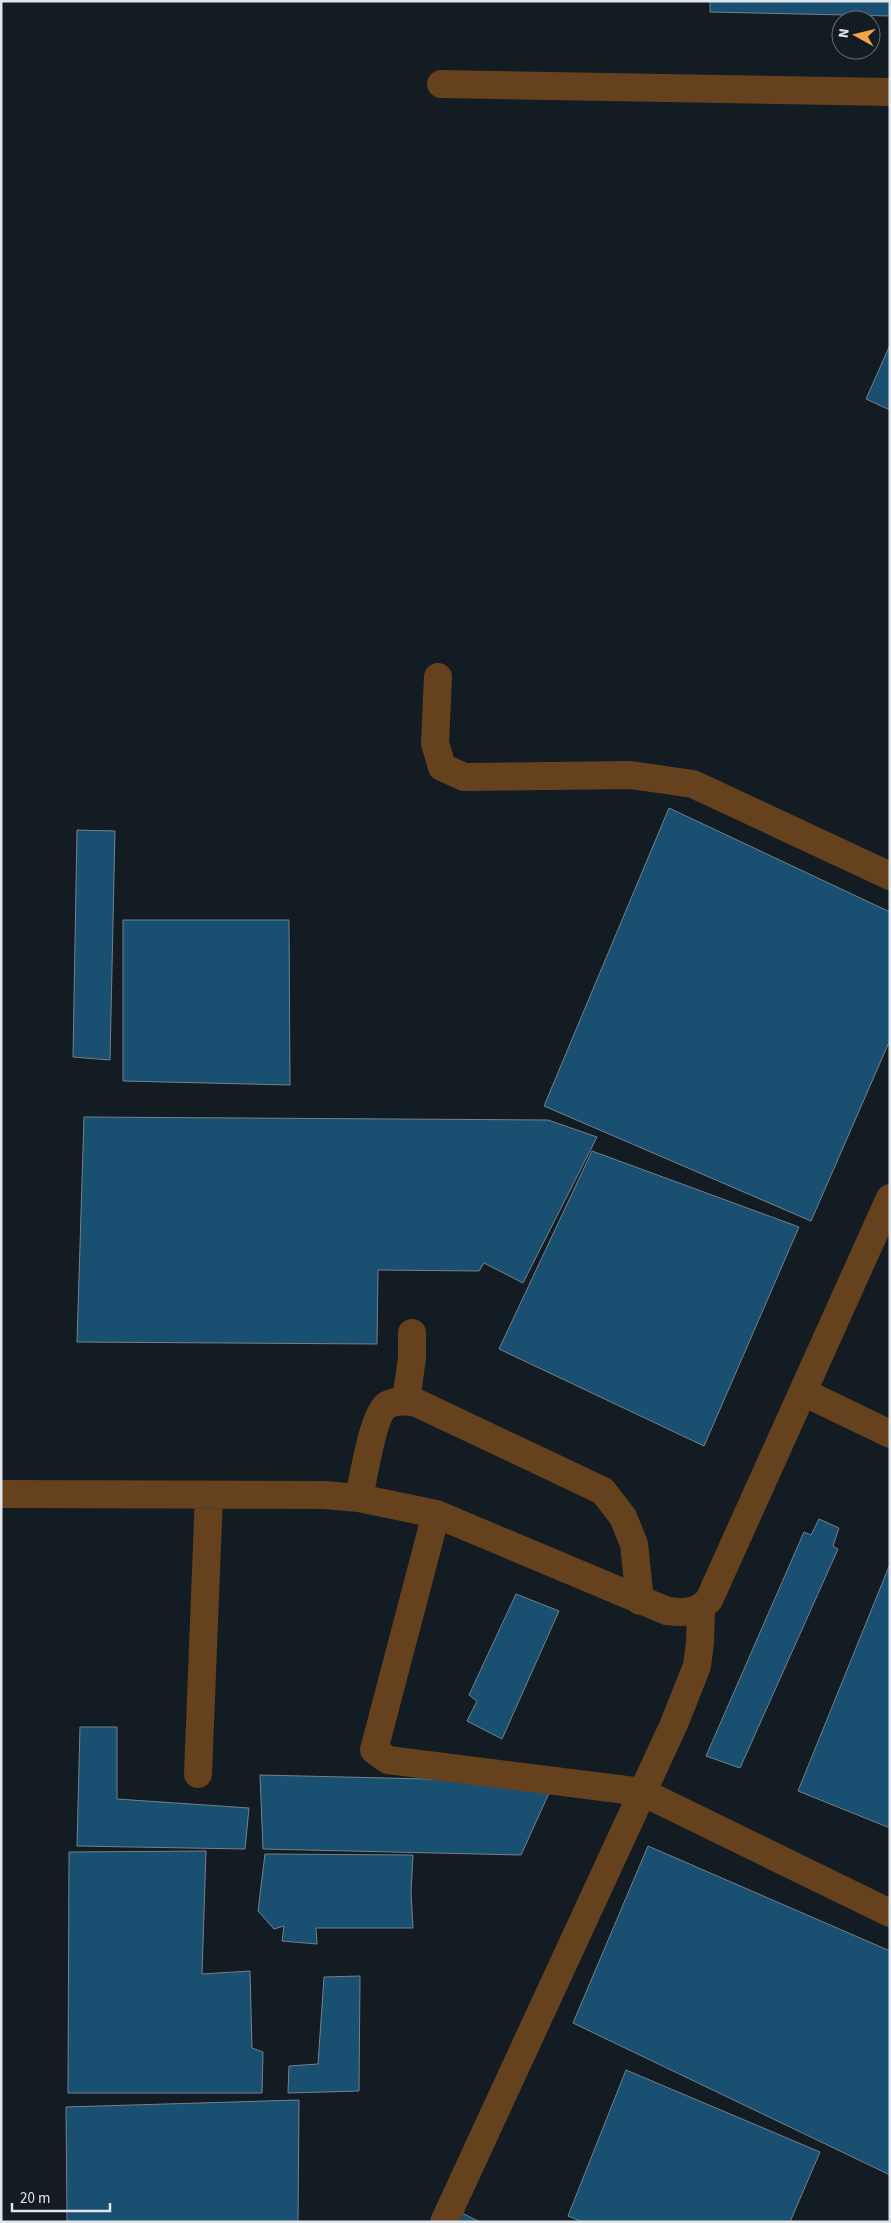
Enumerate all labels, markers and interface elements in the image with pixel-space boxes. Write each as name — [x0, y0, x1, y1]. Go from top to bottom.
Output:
north arrow — [831, 10, 881, 60]
text: N — [834, 27, 855, 39]
scale bar — [12, 2180, 110, 2212]
text: 20 m — [20, 2188, 50, 2209]

